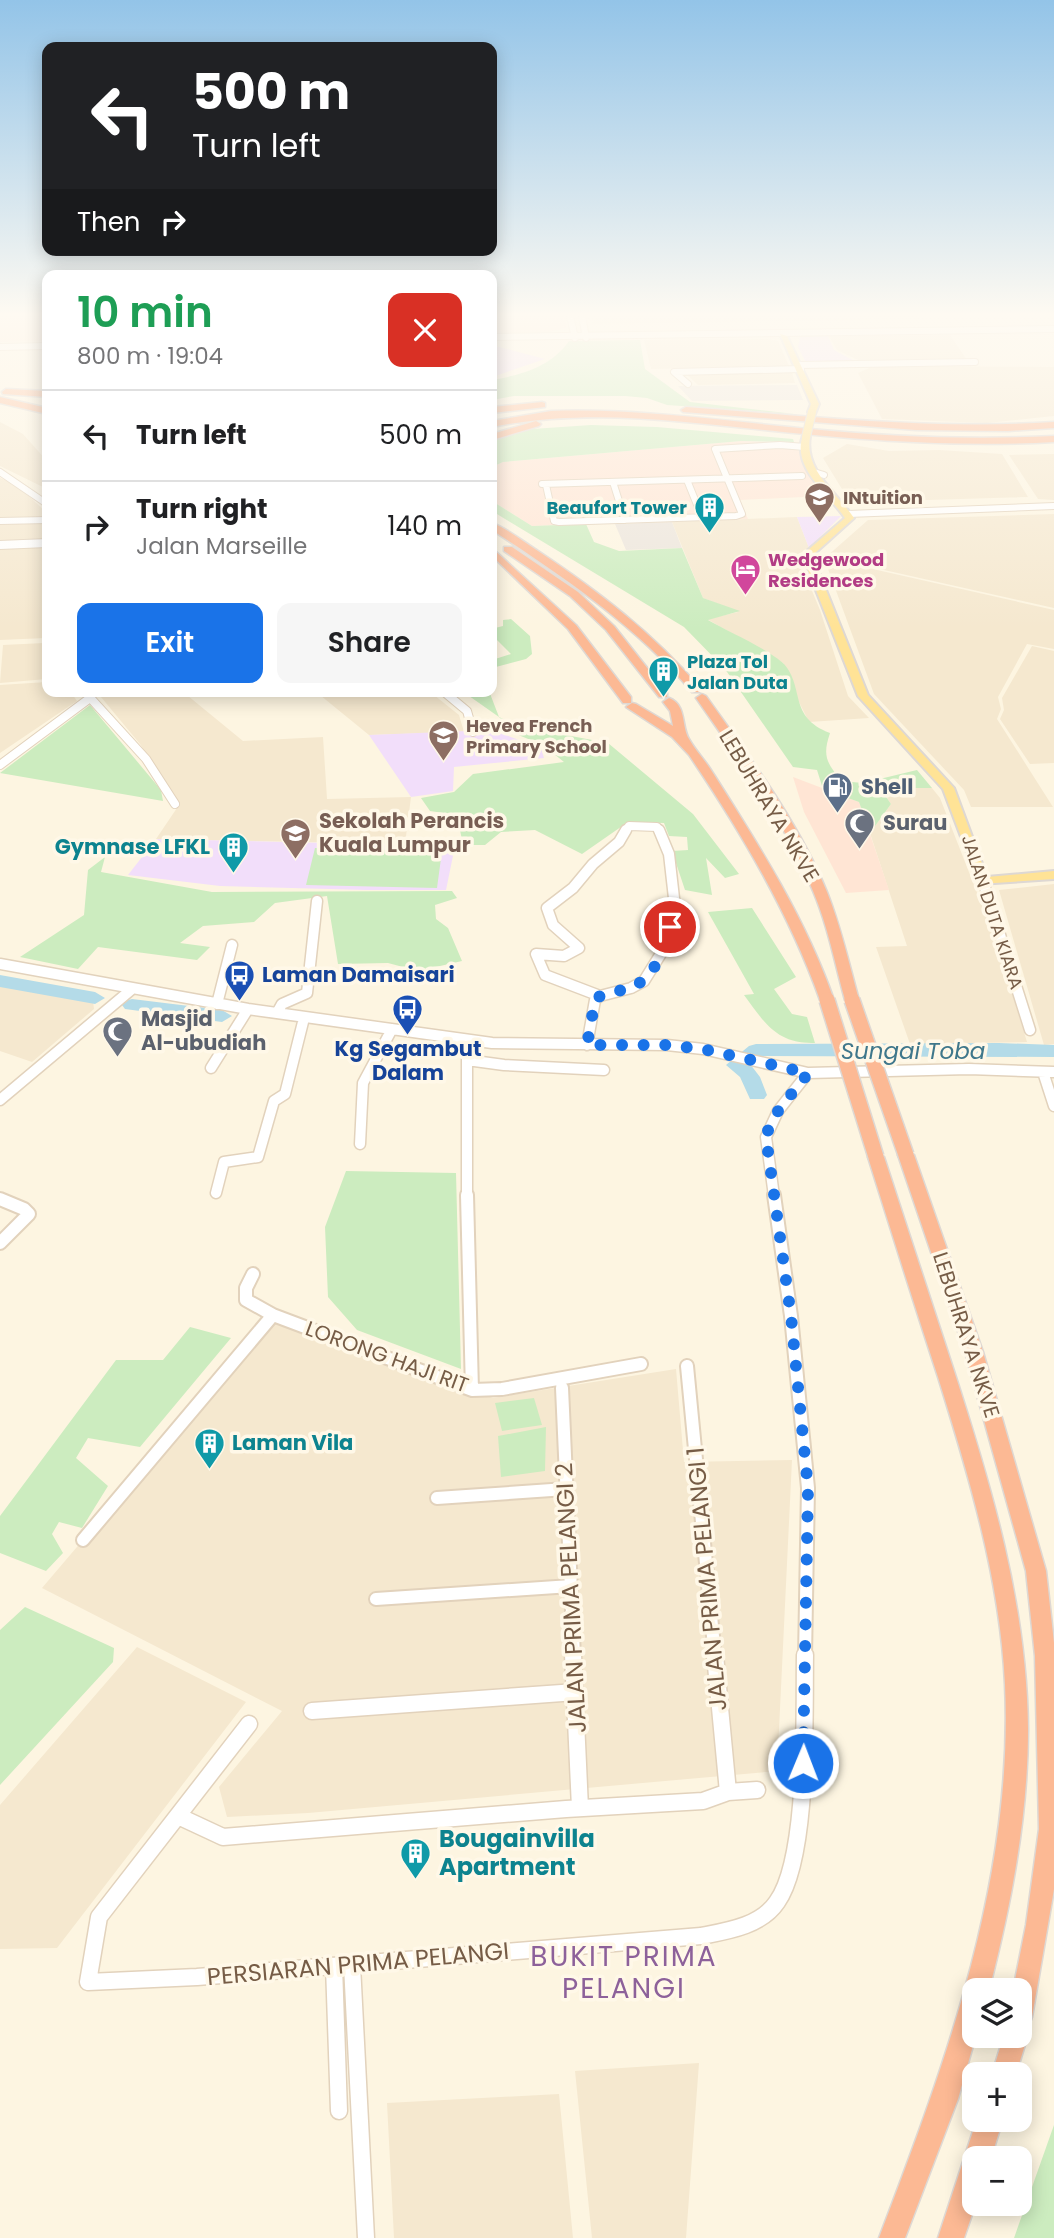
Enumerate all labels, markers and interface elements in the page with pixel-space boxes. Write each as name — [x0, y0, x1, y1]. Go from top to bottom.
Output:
text: 500 m — [192, 58, 350, 126]
icon: left — [77, 70, 168, 161]
text: Turn left — [192, 123, 321, 168]
icon: right — [154, 203, 192, 241]
text: Then — [77, 204, 140, 240]
text: 10 min — [77, 283, 213, 342]
button: close — [388, 293, 462, 367]
text: 800 m · 19:04 — [77, 340, 223, 372]
icon: left — [77, 417, 115, 455]
text: Turn left — [136, 417, 247, 453]
text: 500 m — [379, 417, 462, 453]
school or university icon: INtuition — [803, 481, 837, 525]
place label: INtuition — [843, 485, 923, 510]
text: Turn right — [136, 491, 268, 527]
building icon: Beaufort Tower — [693, 491, 727, 535]
place label: Beaufort Tower — [546, 495, 687, 520]
icon: right — [77, 508, 115, 546]
text: 140 m — [387, 508, 462, 544]
text: Jalan Marseille — [136, 530, 307, 562]
place label: Wedgewood Residences — [768, 547, 884, 593]
hotel icon: Wedgewood Residences — [728, 553, 762, 597]
button: Exit — [77, 603, 263, 683]
button: Share — [277, 603, 462, 683]
place label: Plaza Tol Jalan Duta — [687, 649, 788, 695]
building icon: Plaza Tol Jalan Duta — [647, 655, 681, 699]
place label: Hevea French Primary School — [466, 713, 607, 759]
school or university icon: Hevea French Primary School — [426, 719, 460, 763]
street label: LEBUHRAYA NKVE — [713, 724, 826, 887]
fuel station icon: Shell — [821, 770, 855, 814]
place label: Shell — [861, 772, 913, 801]
place label: Sekolah Perancis Kuala Lumpur — [319, 806, 504, 859]
mosque icon: Surau — [843, 806, 877, 850]
place label: Surau — [883, 808, 947, 837]
school or university icon: Sekolah Perancis Kuala Lumpur — [279, 816, 313, 860]
building icon: Gymnase LFKL — [216, 830, 250, 874]
street label: JALAN DUTA KIARA — [956, 831, 1029, 992]
place label: Gymnase LFKL — [55, 832, 210, 861]
pin — [640, 897, 700, 957]
icon: arrive — [651, 908, 689, 946]
bus stop icon: Laman Damaisari — [222, 958, 256, 1002]
place label: Laman Damaisari — [262, 960, 455, 989]
bus stop icon: Kg Segambut Dalam — [391, 992, 425, 1036]
place label: Masjid Al-ubudiah — [141, 1004, 266, 1057]
mosque icon: Masjid Al-ubudiah — [101, 1014, 135, 1058]
place label: Kg Segambut Dalam — [335, 1034, 481, 1087]
water label: Sungai Toba — [841, 1035, 985, 1067]
street label: LEBUHRAYA NKVE — [926, 1248, 1007, 1421]
street label: LORONG HAJI RIT — [302, 1314, 473, 1399]
building icon: Laman Vila — [192, 1426, 226, 1470]
place label: Laman Vila — [232, 1428, 353, 1457]
street label: JALAN PRIMA PELANGI 1 — [679, 1446, 734, 1712]
street label: JALAN PRIMA PELANGI 2 — [547, 1462, 594, 1734]
position arrow — [766, 1726, 840, 1800]
place label: Bougainvilla Apartment — [439, 1822, 595, 1883]
building icon: Bougainvilla Apartment — [399, 1836, 433, 1880]
street label: PERSIARAN PRIMA PELANGI — [206, 1934, 510, 1993]
district label: BUKIT PRIMA PELANGI — [530, 1937, 718, 2008]
map controls — [962, 1978, 1032, 2216]
button: layers — [962, 1978, 1032, 2048]
button: + — [962, 2062, 1032, 2132]
button: − — [962, 2146, 1032, 2216]

